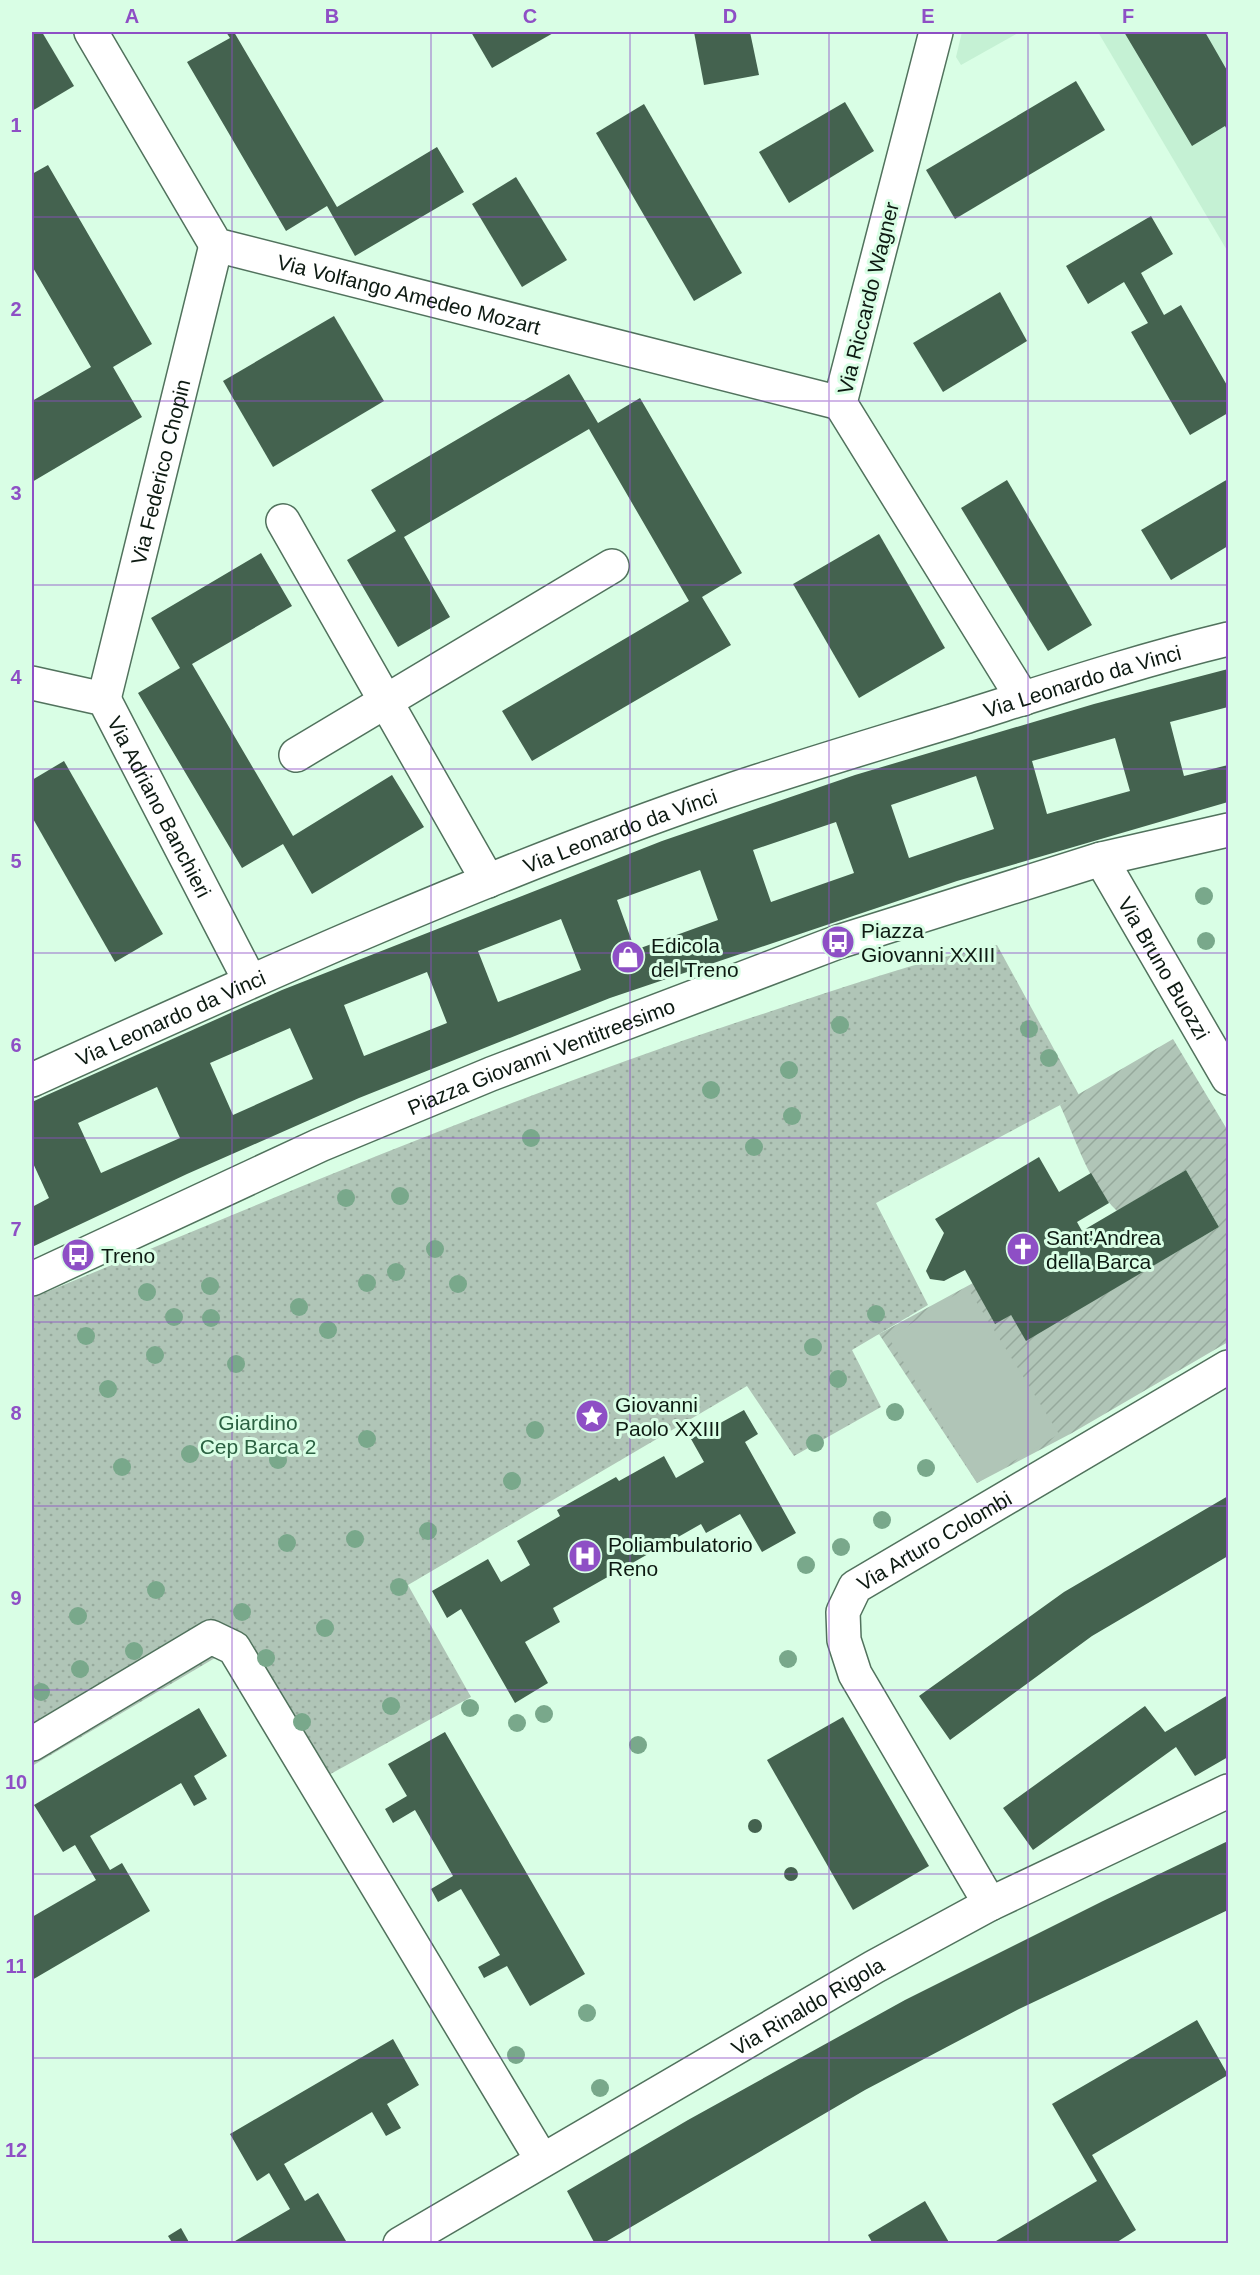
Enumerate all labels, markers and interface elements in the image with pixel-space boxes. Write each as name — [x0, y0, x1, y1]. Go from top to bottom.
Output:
text: A — [125, 5, 139, 27]
text: B — [325, 5, 339, 27]
text: C — [523, 5, 537, 27]
text: D — [723, 5, 737, 27]
text: E — [921, 5, 935, 27]
text: F — [1122, 5, 1134, 27]
text: 1 — [10, 114, 22, 136]
street label: Via Riccardo Wagner — [833, 200, 903, 396]
street label: Via Volfango Amedeo Mozart — [275, 249, 543, 338]
text: 2 — [10, 298, 22, 320]
street label: Via Federico Chopin — [126, 377, 194, 567]
text: 3 — [10, 482, 22, 504]
street label: Via Leonardo da Vinci — [981, 640, 1183, 722]
text: 4 — [10, 666, 22, 688]
street label: Via Adriano Banchieri — [103, 712, 216, 901]
street label: Via Leonardo da Vinci — [520, 784, 720, 877]
text: 5 — [10, 850, 22, 872]
street label: Via Bruno Buozzi — [1114, 893, 1214, 1043]
place label: Piazza Giovanni XXIII — [861, 919, 995, 966]
bus stop icon: Piazza Giovanni XXIII — [820, 924, 856, 960]
place label: Edicola del Treno — [651, 934, 739, 981]
shop icon: Edicola del Treno — [610, 939, 646, 975]
street label: Via Leonardo da Vinci — [72, 965, 269, 1070]
street label: Piazza Giovanni Ventitreesimo — [404, 994, 678, 1119]
text: 6 — [10, 1034, 22, 1056]
text: 7 — [10, 1218, 22, 1240]
place label: Sant'Andrea della Barca — [1046, 1226, 1161, 1273]
church icon: Sant'Andrea della Barca — [1005, 1231, 1041, 1267]
bus stop icon: Treno — [60, 1237, 96, 1273]
place label: Treno — [101, 1244, 155, 1267]
place label: Giovanni Paolo XXIII — [615, 1393, 720, 1440]
place icon: Giovanni Paolo XXIII — [574, 1398, 610, 1434]
text: 8 — [10, 1402, 22, 1424]
park label: Giardino Cep Barca 2 — [200, 1411, 316, 1458]
street label: Via Arturo Colombi — [853, 1486, 1015, 1595]
place label: Poliambulatorio Reno — [608, 1533, 753, 1580]
hospital icon: Poliambulatorio Reno — [567, 1538, 603, 1574]
text: 9 — [10, 1587, 22, 1609]
text: 10 — [5, 1771, 27, 1793]
street label: Via Rinaldo Rigola — [727, 1952, 888, 2059]
text: 11 — [5, 1955, 27, 1977]
text: 12 — [5, 2139, 27, 2161]

